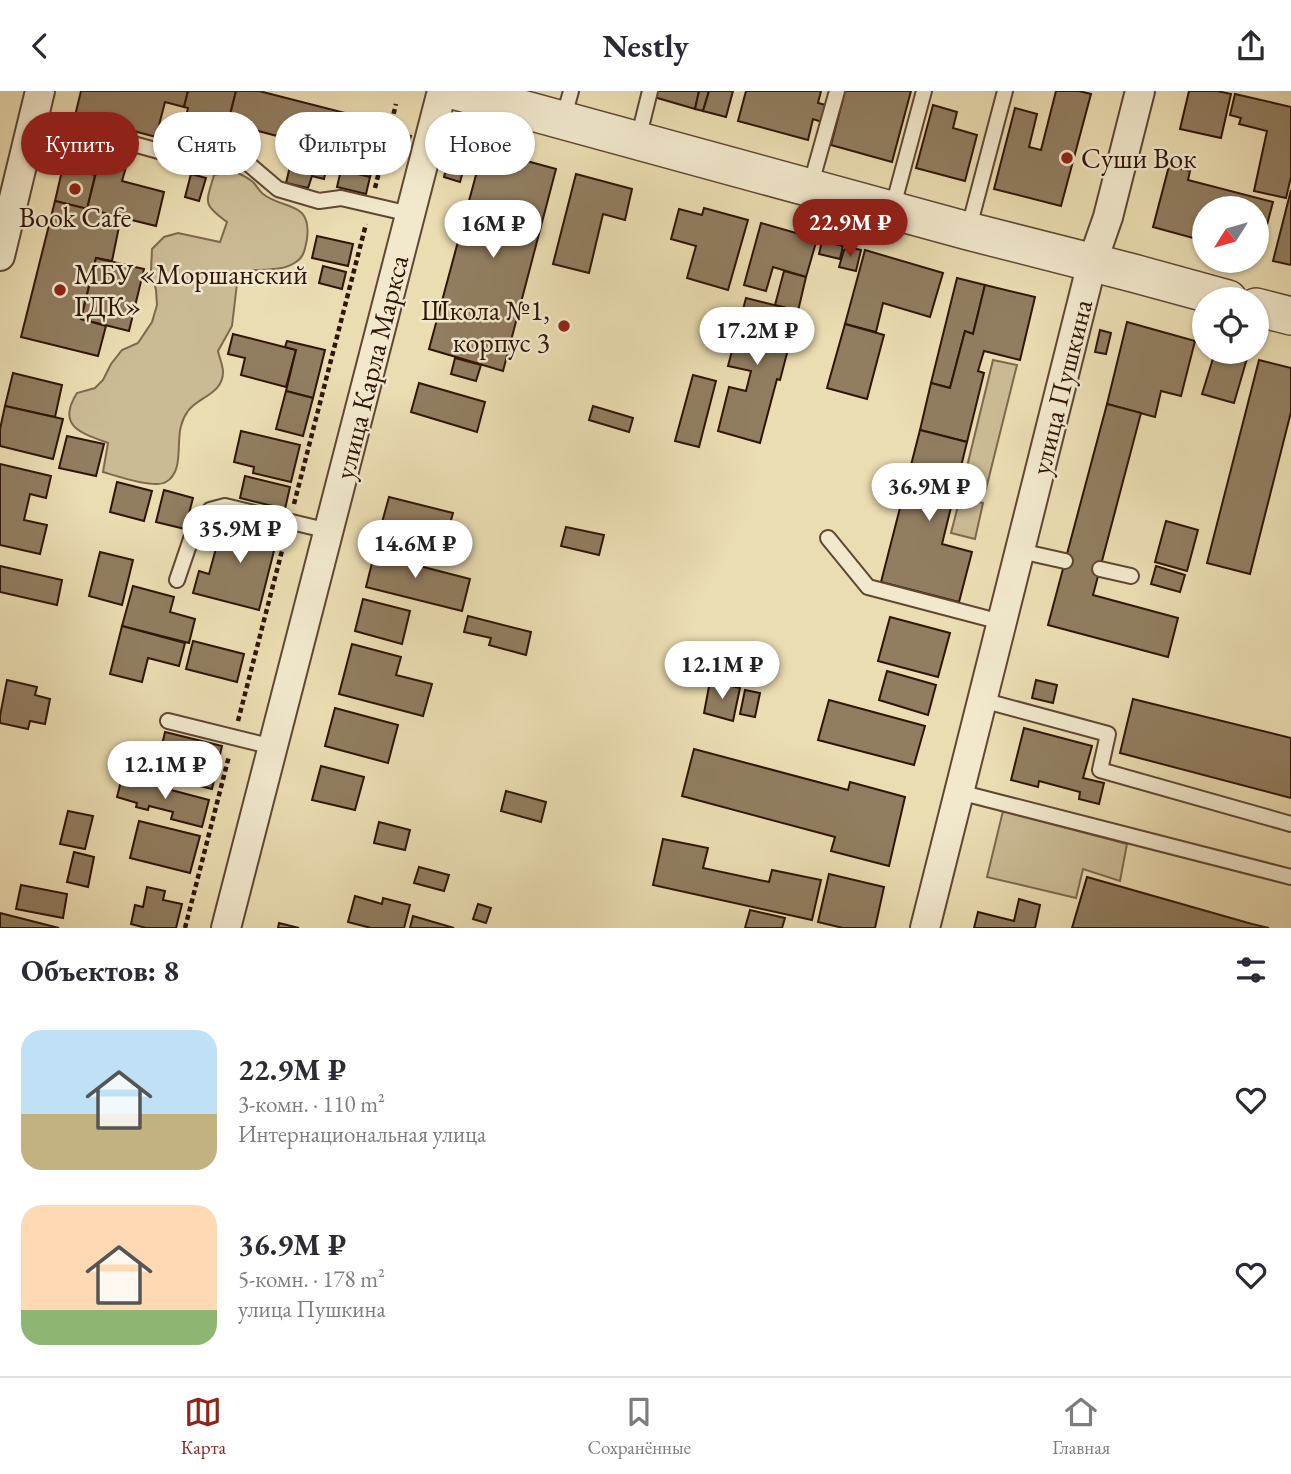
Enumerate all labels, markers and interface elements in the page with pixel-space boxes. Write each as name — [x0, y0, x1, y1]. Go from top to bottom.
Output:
text: Nestly — [602, 25, 689, 67]
icon: back — [21, 27, 59, 65]
icon: share — [1232, 27, 1270, 65]
chip: Купить — [21, 112, 139, 175]
chip: Снять — [153, 112, 261, 175]
chip: Фильтры — [275, 112, 411, 175]
chip: Новое — [425, 112, 535, 175]
place label: Суши Вок — [1081, 140, 1197, 176]
marker: Суши Вок — [1059, 150, 1075, 166]
marker: Book Cafe — [67, 181, 83, 197]
north arrow — [1192, 196, 1269, 273]
map controls — [1192, 196, 1269, 364]
place label: Book Cafe — [19, 199, 131, 235]
pin: 22.9M ₽ — [785, 199, 915, 259]
pin: 16M ₽ — [444, 201, 542, 260]
text: 22.9M ₽ — [809, 207, 891, 237]
text: 16M ₽ — [460, 208, 526, 238]
street label: улица Карла Маркса — [326, 250, 416, 483]
place label: МБУ «Моршанский ГДК» — [74, 256, 308, 324]
marker: МБУ «Моршанский ГДК» — [52, 282, 68, 298]
button: locate — [1192, 287, 1269, 364]
place label: Школа №1, корпус 3 — [421, 292, 550, 360]
street label: улица Пушкина — [1022, 295, 1100, 479]
pin: 17.2M ₽ — [692, 307, 822, 367]
text: 17.2M ₽ — [716, 315, 798, 345]
marker: Школа №1, корпус 3 — [556, 318, 572, 334]
pin: 36.9M ₽ — [864, 463, 994, 523]
text: 36.9M ₽ — [888, 471, 970, 501]
pin: 35.9M ₽ — [175, 505, 305, 565]
text: 35.9M ₽ — [199, 513, 281, 543]
pin: 14.6M ₽ — [350, 521, 480, 580]
text: 14.6M ₽ — [374, 528, 456, 558]
pin: 12.1M ₽ — [657, 641, 787, 701]
text: 12.1M ₽ — [681, 649, 763, 679]
pin: 12.1M ₽ — [100, 741, 230, 801]
text: 12.1M ₽ — [124, 749, 206, 779]
text: Объектов: 8 — [21, 951, 179, 990]
icon: filters — [1232, 951, 1270, 989]
text: 22.9M ₽ — [238, 1050, 346, 1089]
icon: home — [77, 1058, 161, 1142]
icon: heart — [1232, 1081, 1270, 1119]
text: 3-комн. · 110 m² — [238, 1089, 385, 1119]
text: Интернациональная улица — [238, 1119, 486, 1149]
text: 36.9M ₽ — [238, 1225, 346, 1264]
icon: home — [77, 1233, 161, 1317]
icon: heart — [1232, 1256, 1270, 1294]
text: 5-комн. · 178 m² — [238, 1264, 385, 1294]
text: улица Пушкина — [238, 1294, 386, 1324]
tab: Карта — [181, 1393, 226, 1460]
tab: Сохранённые — [587, 1393, 691, 1460]
tab: Главная — [1052, 1393, 1110, 1460]

